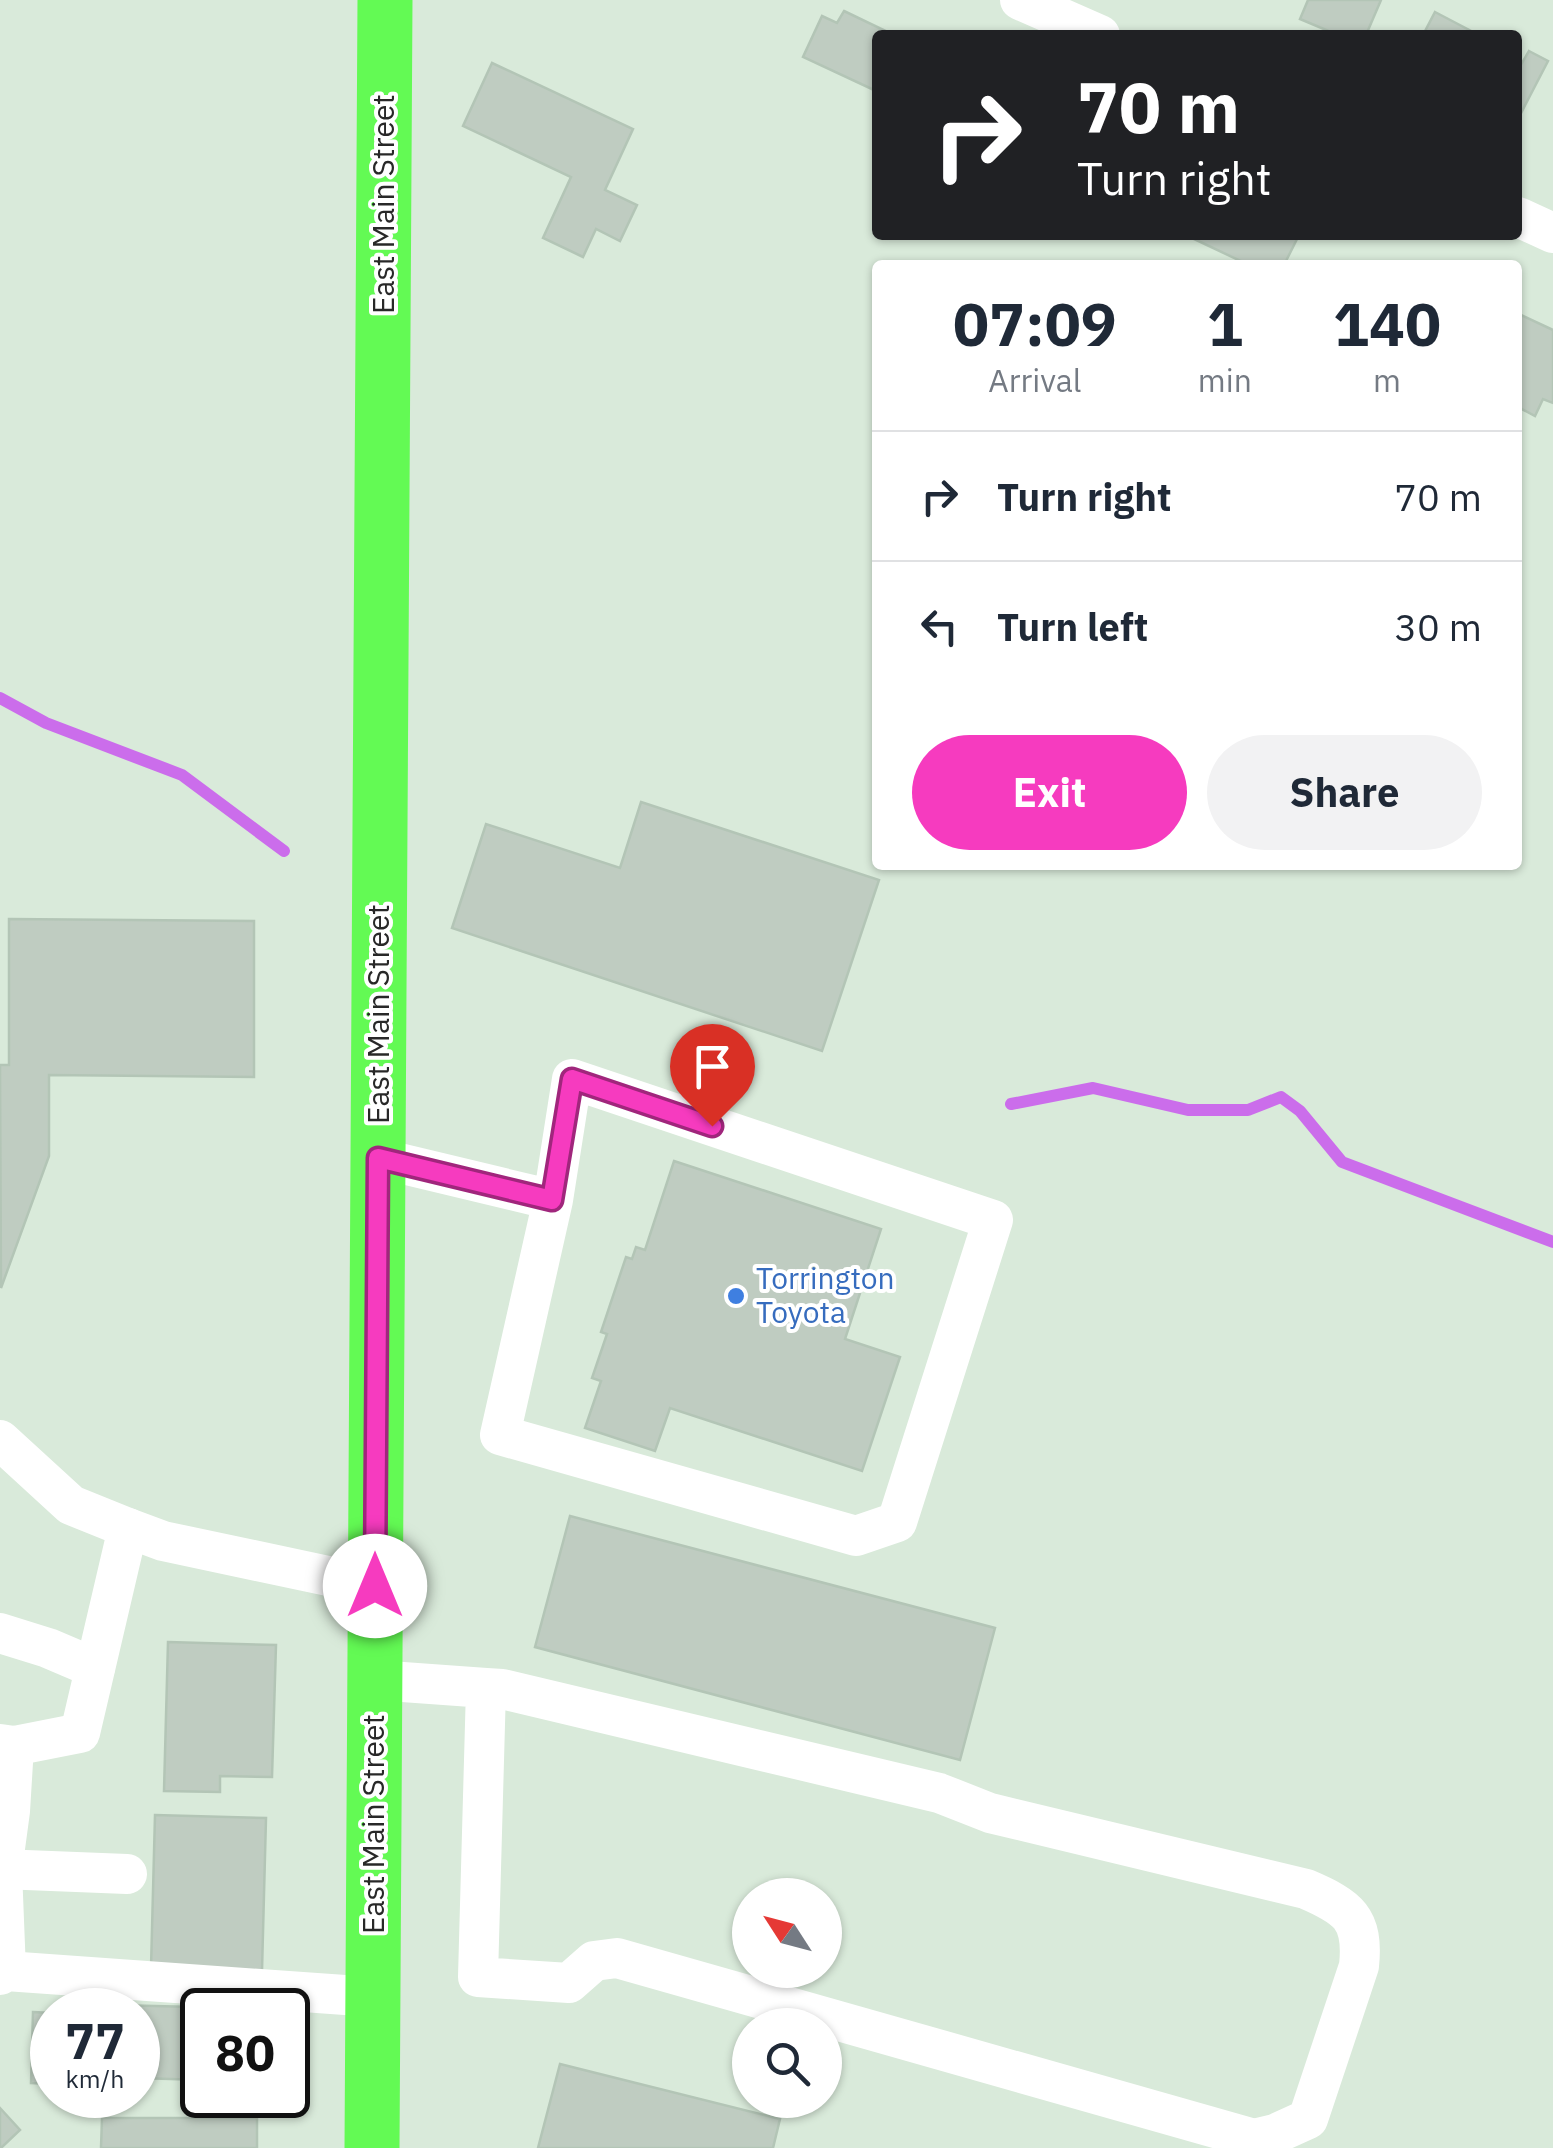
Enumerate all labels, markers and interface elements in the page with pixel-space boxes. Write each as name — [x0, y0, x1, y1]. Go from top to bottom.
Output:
text: 70 m — [1077, 61, 1240, 152]
icon: right — [912, 70, 1042, 200]
street label: East Main Street — [363, 94, 402, 314]
text: Turn right — [1077, 149, 1272, 207]
text: 07:09 — [953, 284, 1117, 363]
text: 1 — [1207, 284, 1243, 363]
text: 140 — [1333, 284, 1441, 363]
text: Arrival — [988, 359, 1082, 401]
text: min — [1198, 359, 1252, 401]
text: m — [1373, 359, 1401, 401]
icon: right — [912, 469, 967, 524]
text: Turn right — [997, 472, 1172, 521]
text: 70 m — [1394, 472, 1482, 521]
icon: left — [912, 599, 967, 654]
text: Turn left — [997, 602, 1148, 651]
text: 30 m — [1394, 602, 1482, 651]
button: Exit — [912, 735, 1187, 850]
button: Share — [1207, 735, 1482, 850]
street label: East Main Street — [358, 904, 397, 1124]
pin — [670, 1024, 755, 1127]
icon: arrive — [685, 1039, 740, 1094]
place label: Torrington Toyota — [756, 1258, 895, 1331]
marker: Torrington Toyota — [725, 1285, 747, 1307]
position arrow — [323, 1534, 427, 1638]
street label: East Main Street — [353, 1714, 392, 1934]
north arrow — [732, 1878, 842, 1988]
map controls — [732, 1878, 842, 2118]
speed limit sign: 80 — [180, 1988, 310, 2118]
text: 77 — [65, 2008, 125, 2073]
button: search — [732, 2008, 842, 2118]
text: km/h — [66, 2062, 124, 2095]

